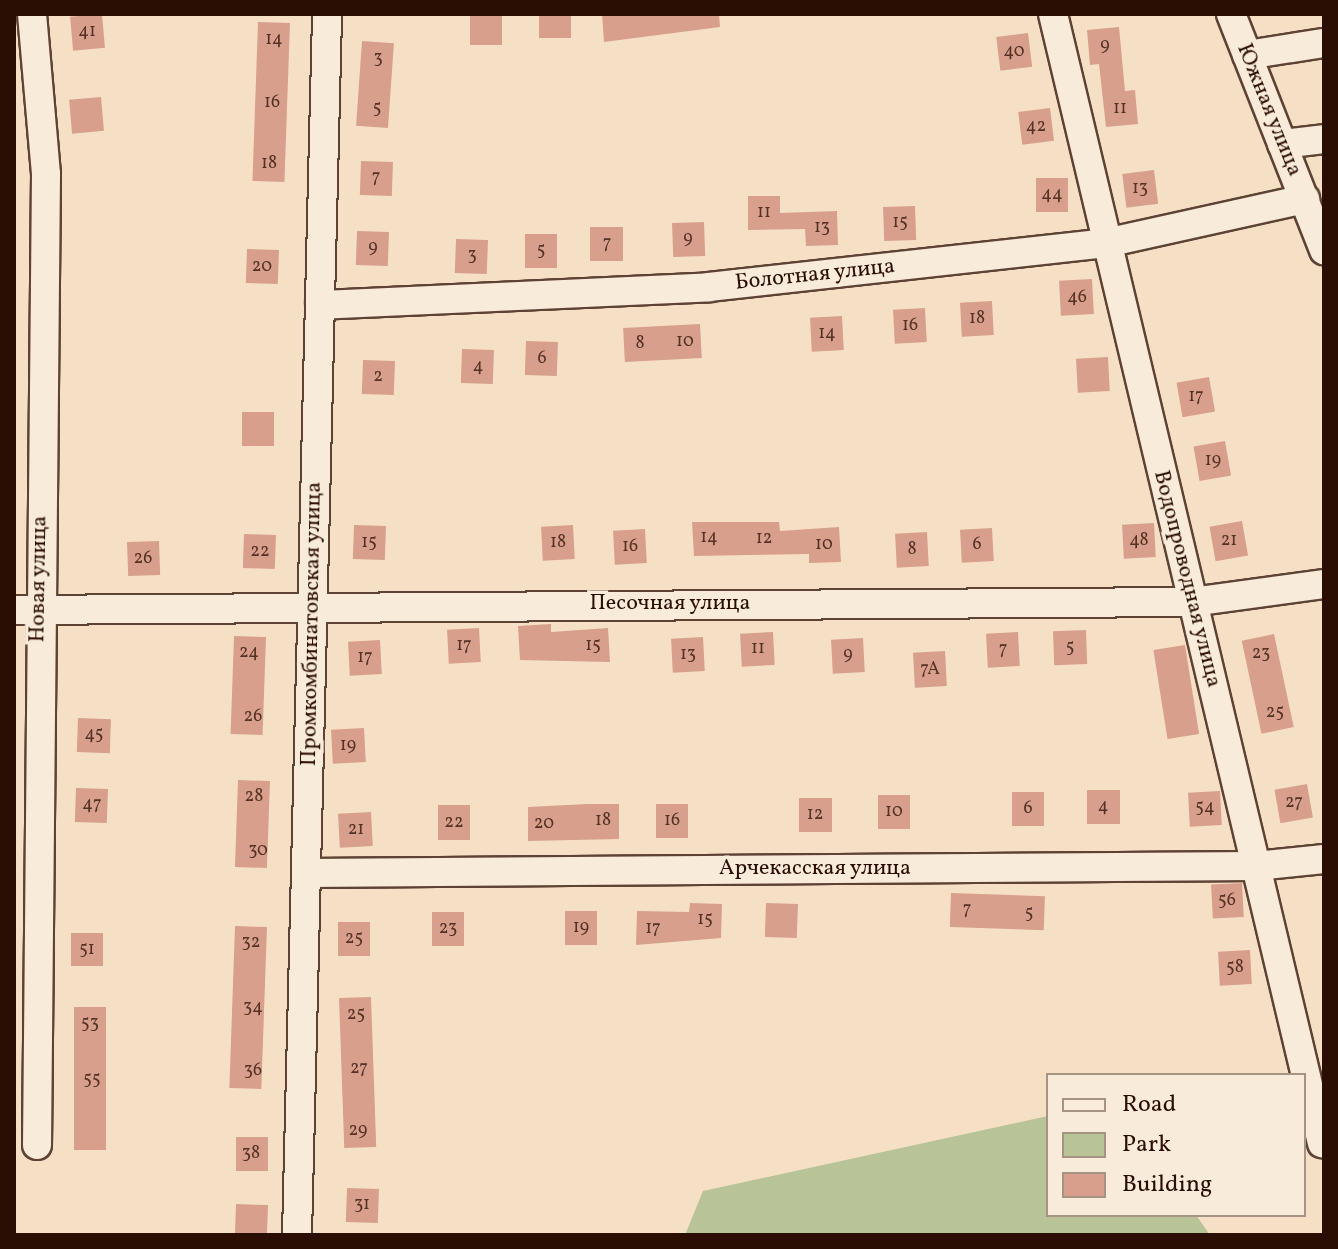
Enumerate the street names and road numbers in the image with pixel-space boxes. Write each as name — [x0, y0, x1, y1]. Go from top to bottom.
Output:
street label: Южная улица — [1230, 40, 1308, 180]
street label: Болотная улица — [733, 253, 897, 297]
street label: Водопроводная улица — [1147, 467, 1227, 691]
street label: Промкомбинатовская улица — [296, 481, 328, 767]
street label: Новая улица — [25, 515, 53, 643]
street label: Песочная улица — [589, 591, 751, 617]
street label: Арчекасская улица — [719, 856, 911, 882]

